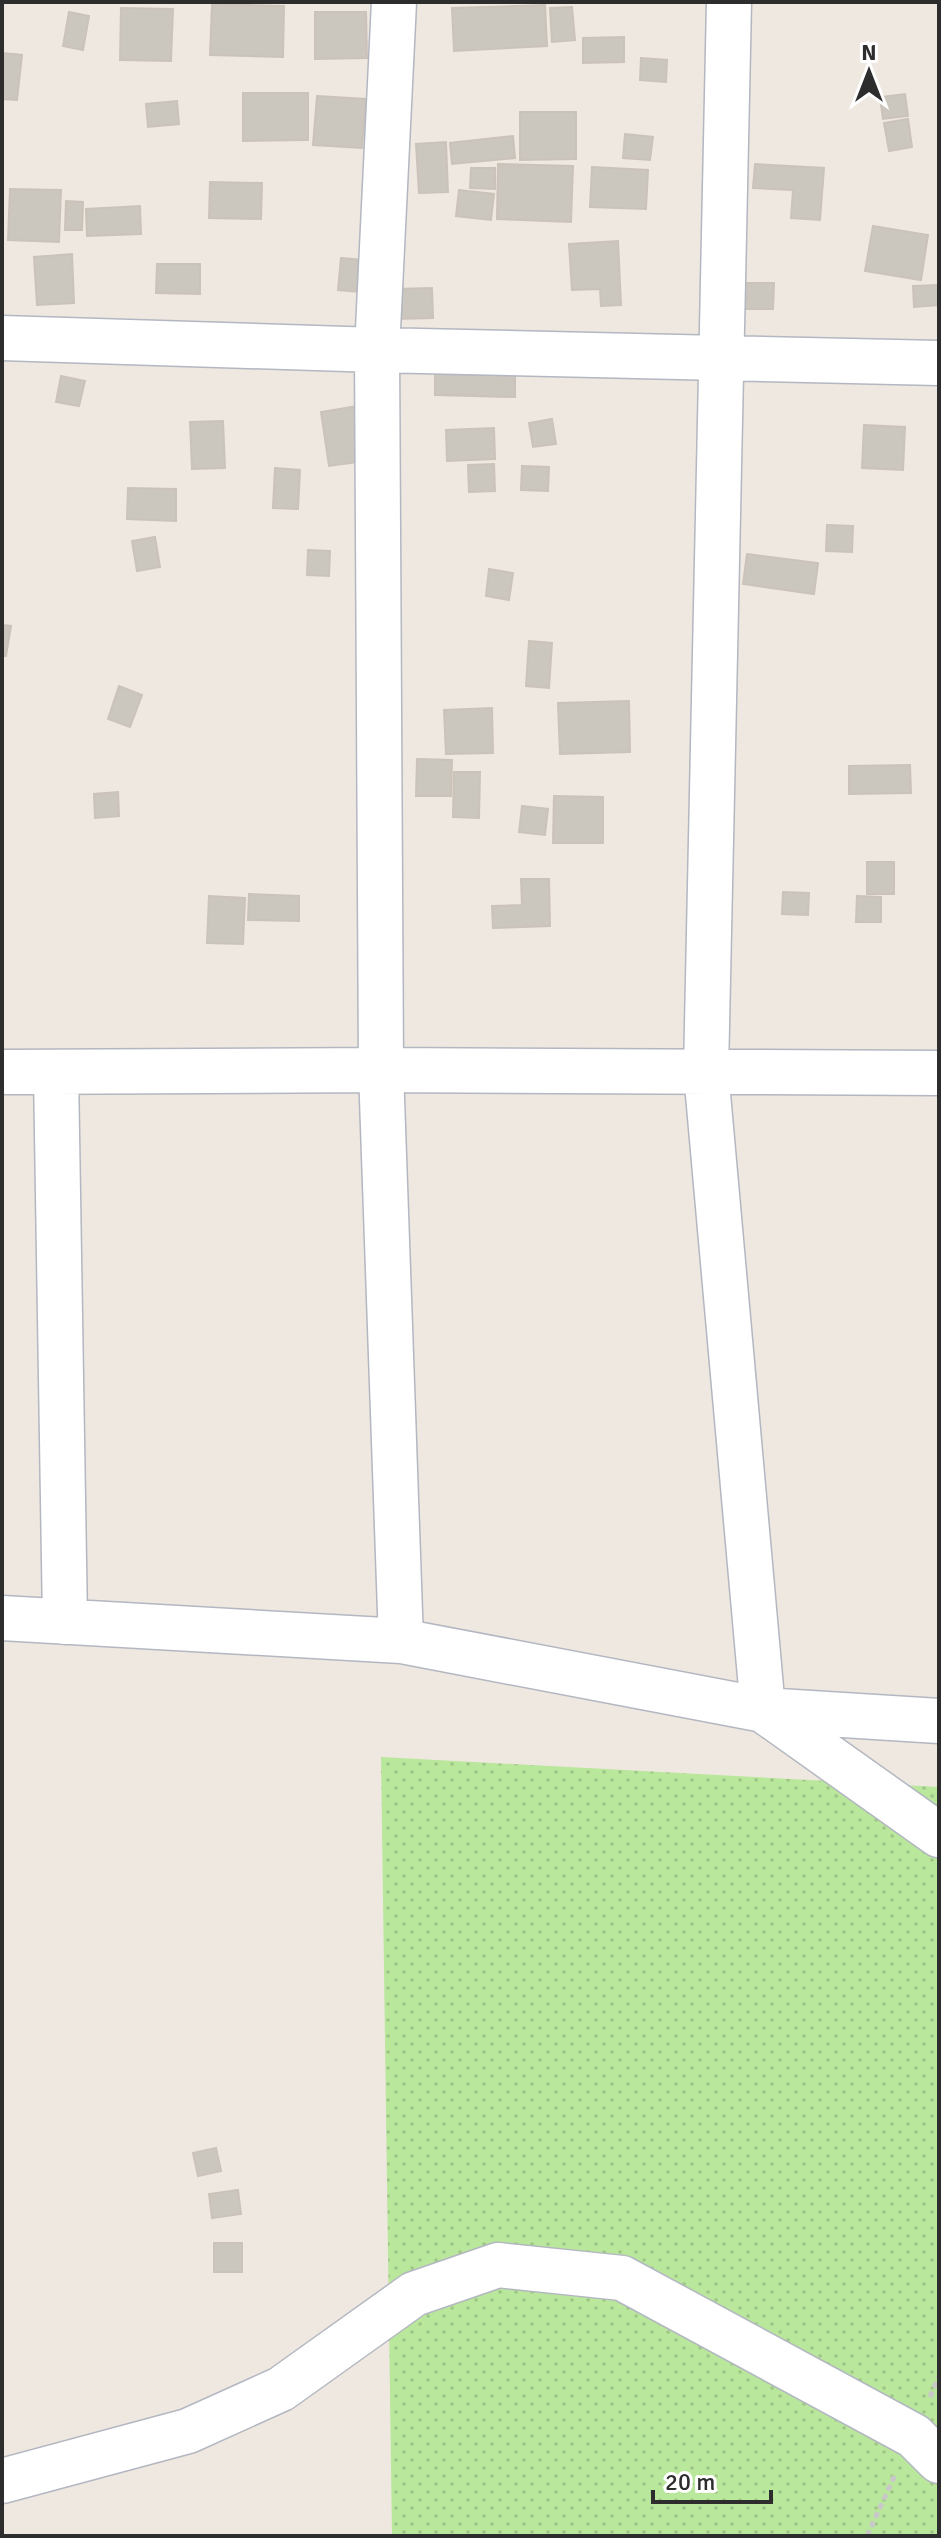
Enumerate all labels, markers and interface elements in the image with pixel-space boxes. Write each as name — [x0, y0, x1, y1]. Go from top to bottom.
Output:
north arrow — [829, 32, 909, 112]
text: N — [861, 39, 877, 66]
scale bar — [653, 2454, 771, 2504]
text: 20 m — [665, 2467, 715, 2497]

